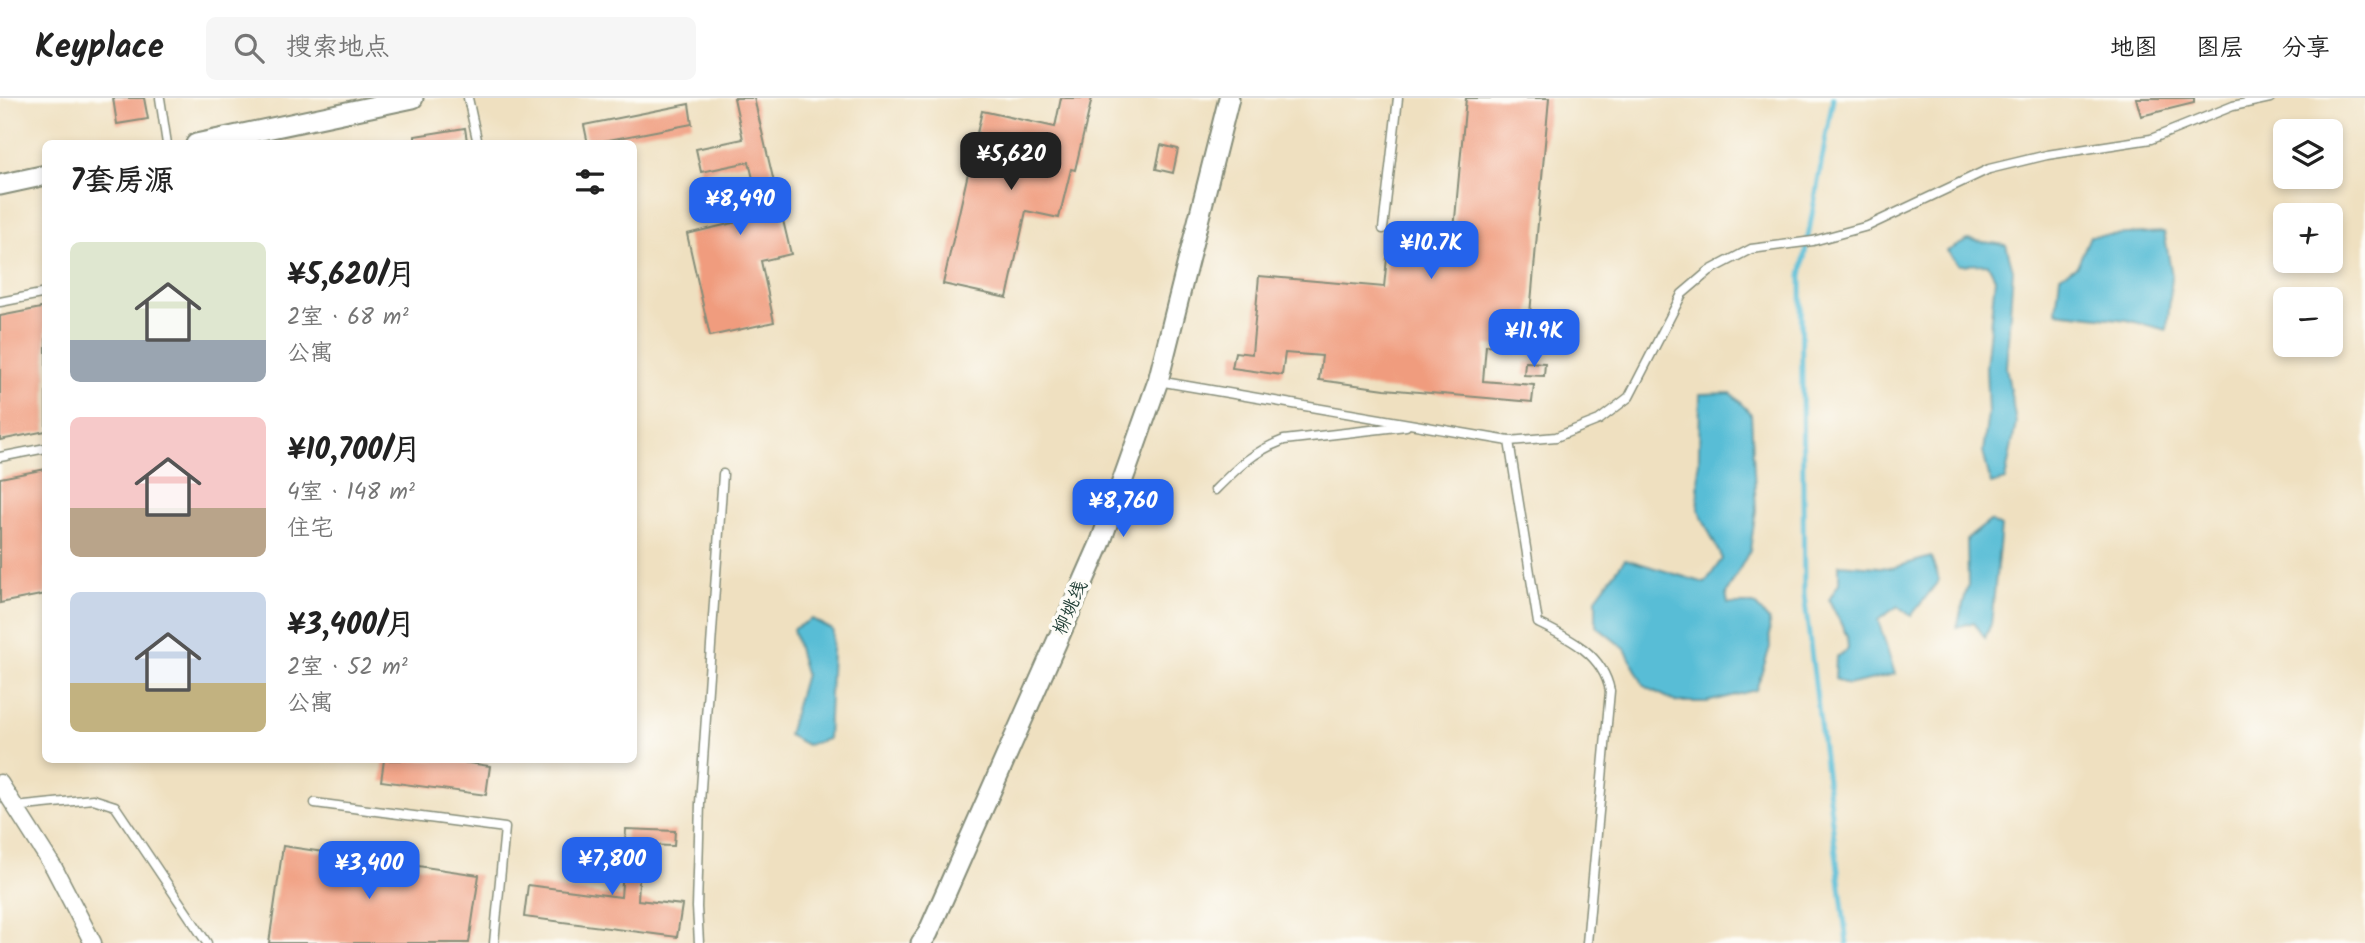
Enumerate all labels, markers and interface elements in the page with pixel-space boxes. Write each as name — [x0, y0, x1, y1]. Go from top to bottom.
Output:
search box — [206, 17, 696, 80]
text: Keyplace — [35, 22, 164, 75]
text: 搜索地点 — [286, 27, 390, 69]
icon: search — [230, 29, 268, 67]
text: 地图 — [2110, 29, 2158, 68]
text: 图层 — [2196, 29, 2244, 68]
text: 分享 — [2282, 29, 2330, 68]
map controls — [2273, 119, 2343, 357]
button: layers — [2273, 119, 2343, 189]
pin: ¥5,620 — [954, 132, 1068, 192]
text: ¥5,620 — [976, 137, 1046, 173]
text: 7套房源 — [70, 158, 174, 206]
icon: filters — [571, 163, 609, 201]
pin: ¥8,490 — [683, 178, 797, 237]
text: ¥8,490 — [705, 182, 775, 218]
button: + — [2273, 203, 2343, 273]
pin: ¥10.7K — [1374, 222, 1488, 281]
text: ¥10.7K — [1399, 226, 1463, 262]
text: ¥5,620/月 — [287, 252, 416, 300]
icon: home — [126, 270, 210, 354]
button: − — [2273, 287, 2343, 357]
text: 2室 · 68 m² — [287, 300, 409, 336]
pin: ¥11.9K — [1477, 310, 1591, 369]
text: ¥11.9K — [1505, 314, 1563, 350]
text: 公寓 — [287, 336, 333, 372]
text: ¥10,700/月 — [287, 427, 421, 475]
icon: home — [126, 445, 210, 529]
text: 4室 · 148 m² — [287, 475, 415, 511]
pin: ¥8,760 — [1066, 480, 1180, 539]
text: ¥8,760 — [1089, 484, 1157, 520]
text: 住宅 — [287, 511, 333, 547]
street label: 柳姚线 — [1046, 576, 1096, 640]
text: ¥3,400/月 — [287, 602, 415, 650]
icon: home — [126, 620, 210, 704]
text: 2室 · 52 m² — [287, 650, 408, 686]
text: 公寓 — [287, 686, 333, 722]
pin: ¥7,800 — [555, 838, 669, 897]
pin: ¥3,400 — [312, 842, 426, 901]
text: ¥7,800 — [578, 842, 646, 878]
text: ¥3,400 — [335, 846, 403, 882]

